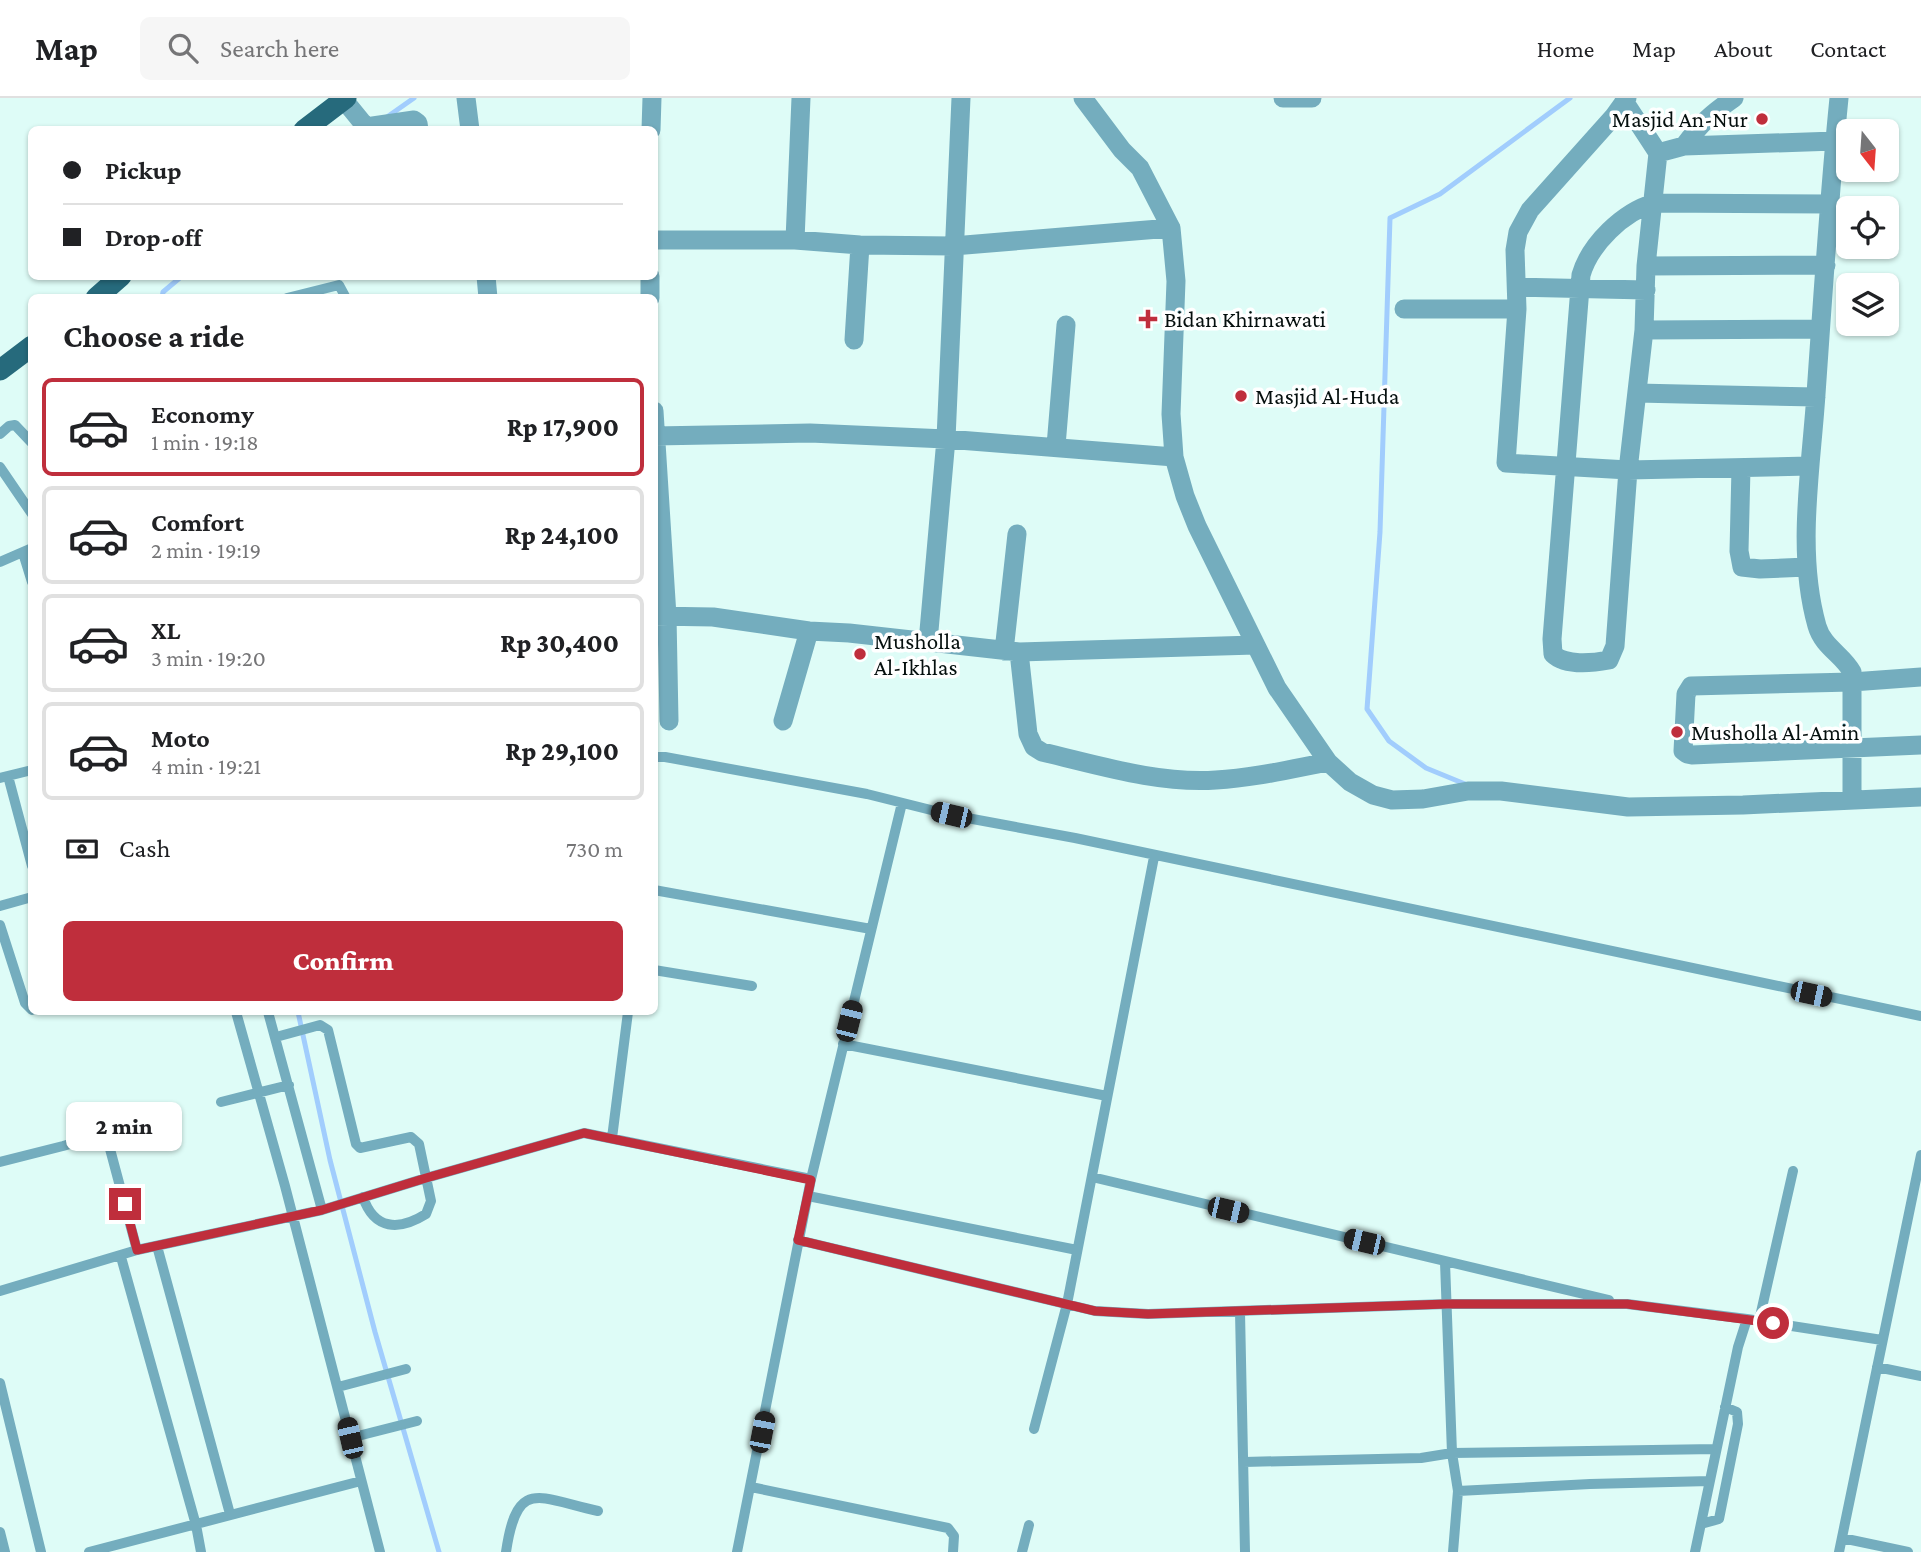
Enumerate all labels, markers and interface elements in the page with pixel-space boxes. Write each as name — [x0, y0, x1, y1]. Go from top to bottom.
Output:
search box — [140, 17, 630, 80]
icon: search — [164, 29, 202, 67]
text: Map — [35, 30, 98, 67]
text: Search here — [220, 34, 339, 63]
text: Home — [1537, 35, 1594, 62]
text: Map — [1632, 35, 1676, 62]
text: About — [1714, 35, 1772, 62]
text: Contact — [1810, 35, 1886, 62]
place label: Masjid An-Nur — [1612, 106, 1748, 132]
marker: Masjid An-Nur — [1754, 111, 1770, 127]
north arrow — [1836, 119, 1899, 182]
map controls — [1836, 119, 1899, 336]
text: Pickup — [105, 156, 182, 185]
button: locate — [1836, 196, 1899, 259]
text: Drop-off — [105, 223, 202, 252]
button: layers — [1836, 273, 1899, 336]
place label: Bidan Khirnawati — [1164, 306, 1326, 332]
marker: Bidan Khirnawati — [1138, 309, 1158, 329]
text: Choose a ride — [63, 318, 244, 354]
place label: Masjid Al-Huda — [1255, 383, 1400, 409]
marker: Masjid Al-Huda — [1233, 388, 1249, 404]
icon: car — [67, 396, 130, 459]
text: Economy — [151, 400, 254, 429]
text: Rp 17,900 — [507, 413, 619, 442]
text: 1 min · 19:18 — [151, 429, 259, 455]
icon: car — [67, 504, 130, 567]
text: Comfort — [151, 508, 244, 537]
text: Rp 24,100 — [505, 521, 619, 550]
text: 2 min · 19:19 — [151, 537, 261, 563]
icon: car — [67, 612, 130, 675]
text: XL — [151, 616, 180, 645]
place label: Musholla Al-Ikhlas — [874, 628, 961, 680]
text: Rp 30,400 — [500, 629, 619, 658]
text: 3 min · 19:20 — [151, 645, 266, 671]
marker: Musholla Al-Ikhlas — [852, 646, 868, 662]
place label: Musholla Al-Amin — [1691, 719, 1859, 745]
icon: car — [67, 720, 130, 783]
text: Moto — [151, 724, 210, 753]
marker: Musholla Al-Amin — [1669, 724, 1685, 740]
text: Rp 29,100 — [505, 737, 619, 766]
text: 4 min · 19:21 — [151, 753, 261, 779]
car — [929, 800, 974, 830]
icon: cash — [63, 830, 101, 868]
text: Cash — [119, 834, 170, 863]
text: 730 m — [566, 836, 623, 862]
button: Confirm — [63, 921, 623, 1001]
car — [1789, 979, 1834, 1009]
car — [834, 998, 865, 1044]
callout: 2 min — [67, 1102, 183, 1152]
text: 2 min — [96, 1113, 152, 1139]
route end — [109, 1188, 141, 1220]
car — [1206, 1195, 1251, 1225]
car — [1342, 1227, 1387, 1257]
route start — [1757, 1307, 1789, 1339]
car — [748, 1409, 777, 1455]
car — [336, 1415, 365, 1461]

